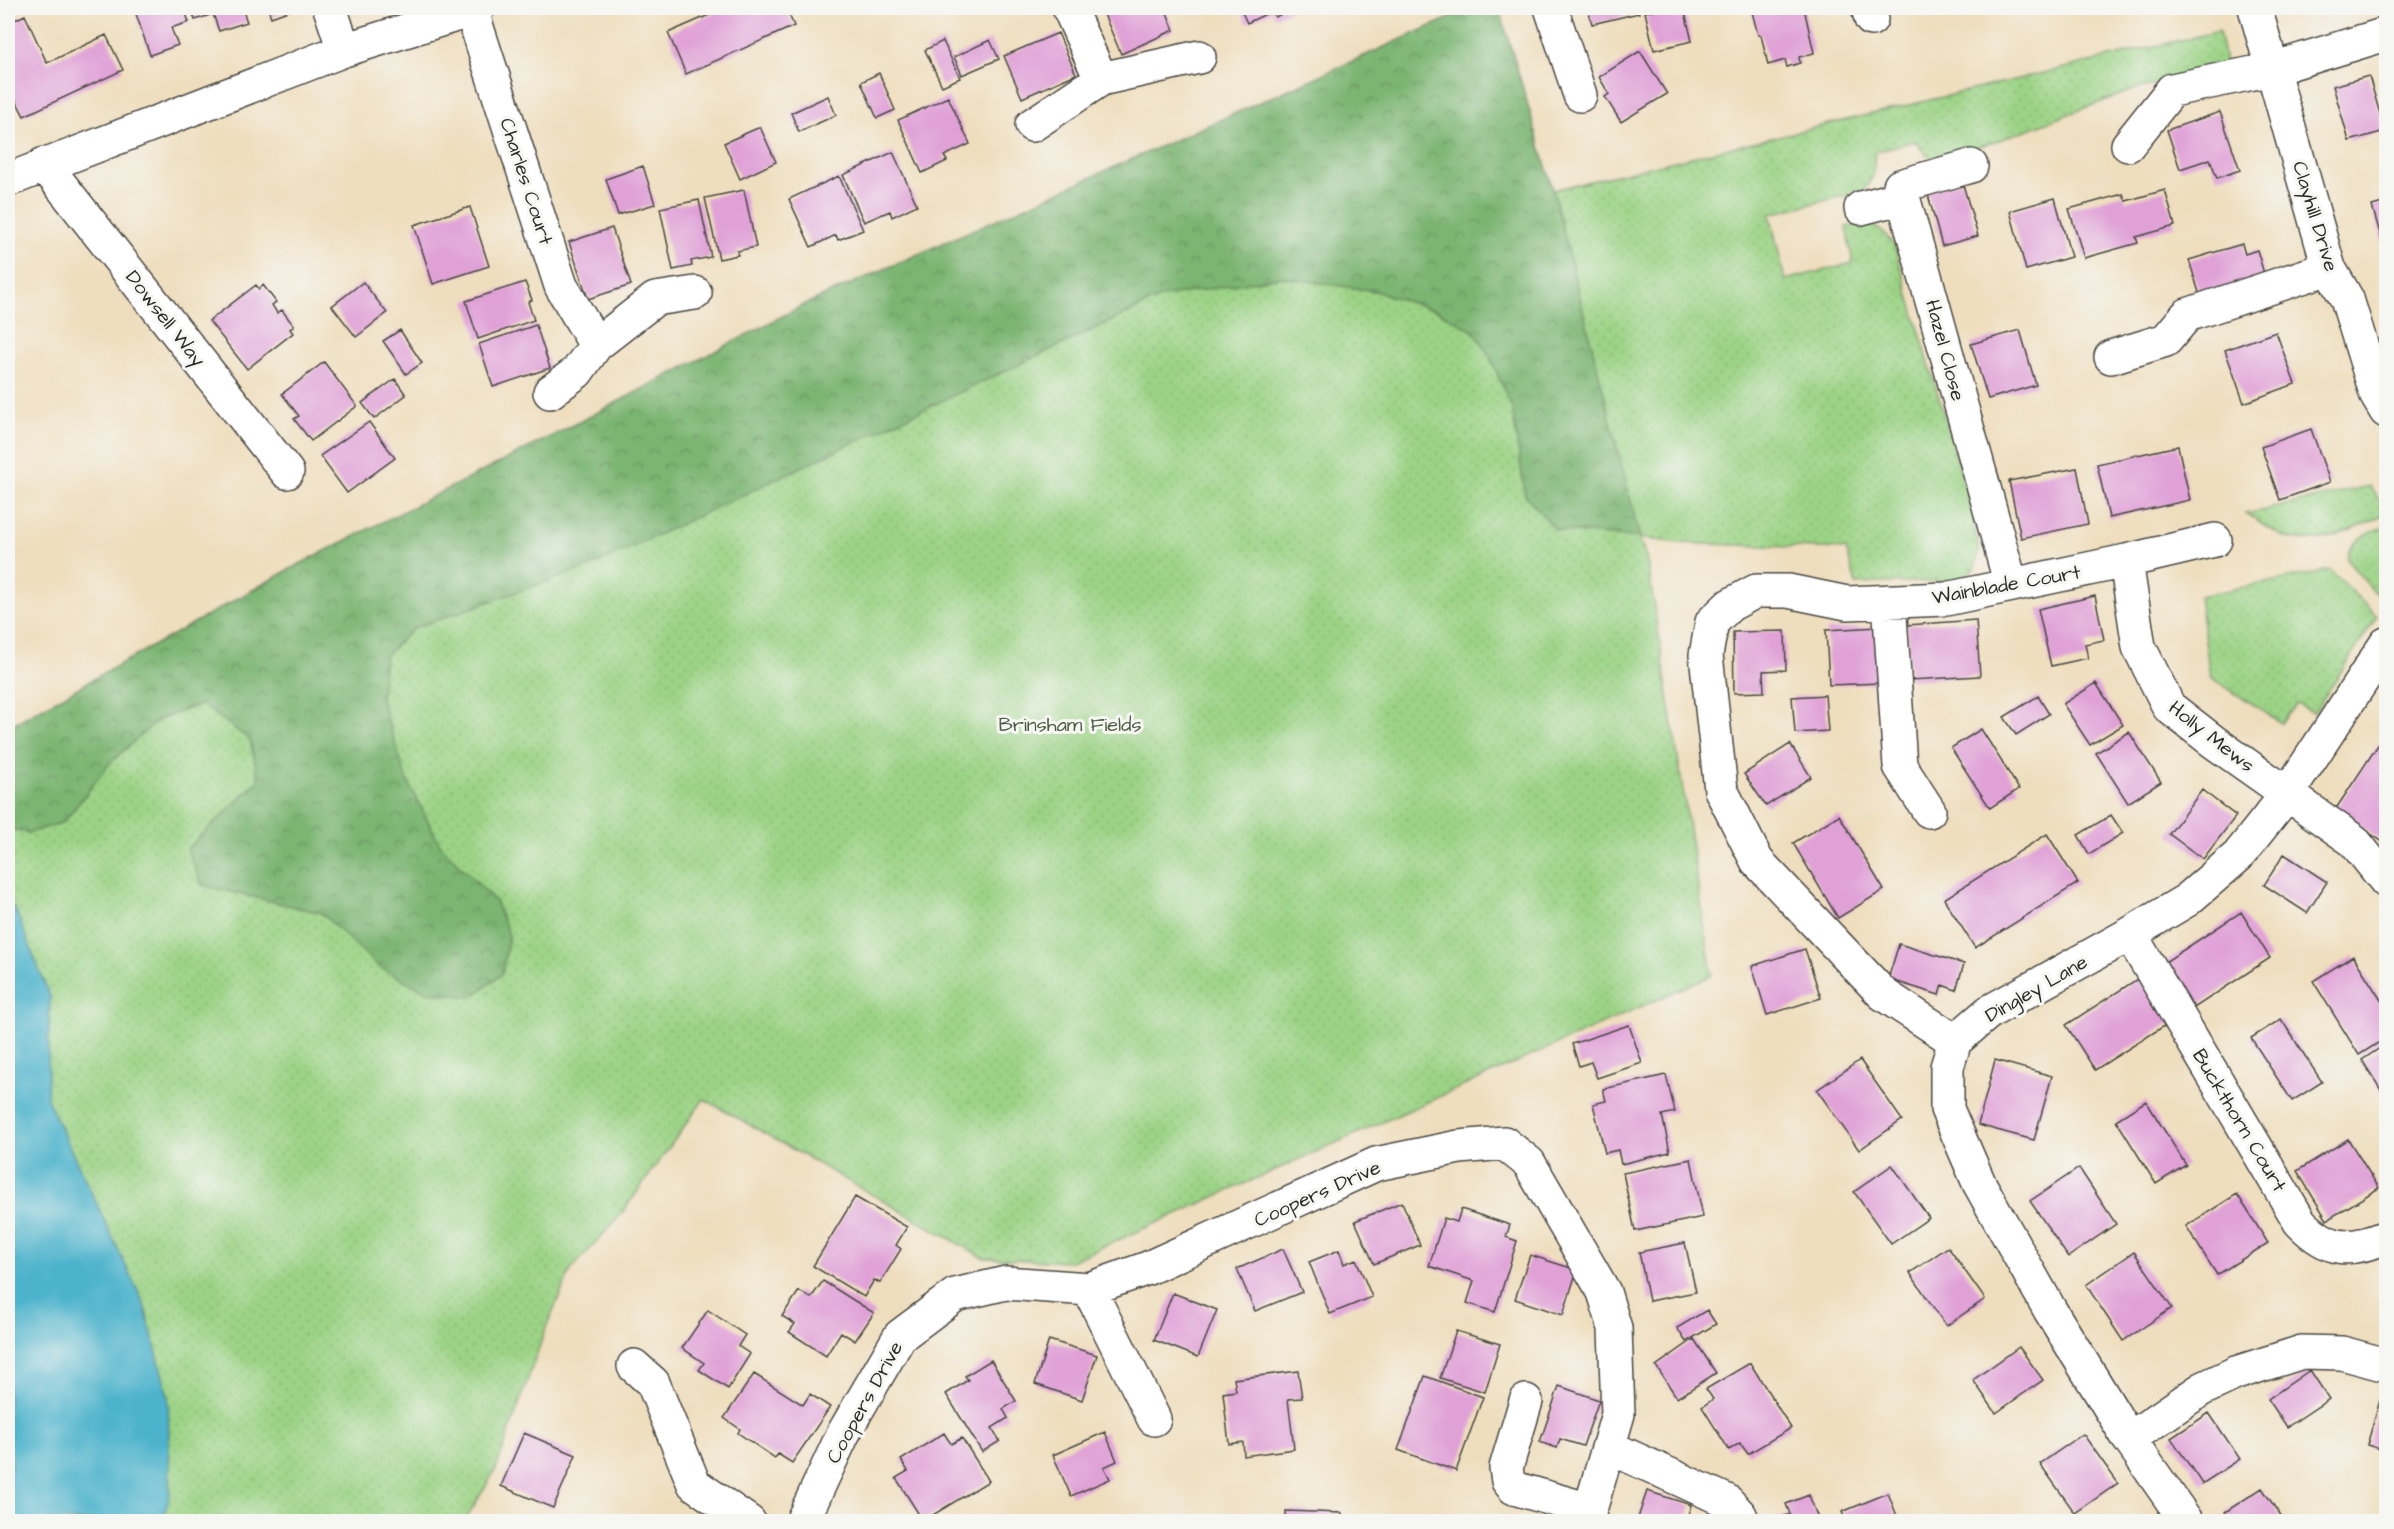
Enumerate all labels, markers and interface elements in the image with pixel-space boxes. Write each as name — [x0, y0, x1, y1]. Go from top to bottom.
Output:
street label: Charles Court — [492, 114, 560, 248]
street label: Clayhill Drive — [2284, 158, 2345, 275]
street label: Dowsell Way — [118, 264, 212, 373]
street label: Hazel Close — [1918, 297, 1972, 404]
street label: Wainblade Court — [1930, 558, 2083, 612]
street label: Holly Mews — [2162, 694, 2260, 780]
park label: Brinsham Fields — [998, 711, 1142, 739]
street label: Dingley Lane — [1980, 948, 2094, 1030]
street label: Buckthorn Court — [2185, 1044, 2293, 1197]
street label: Coopers Drive — [1250, 1153, 1385, 1234]
street label: Coopers Drive — [820, 1336, 910, 1469]

